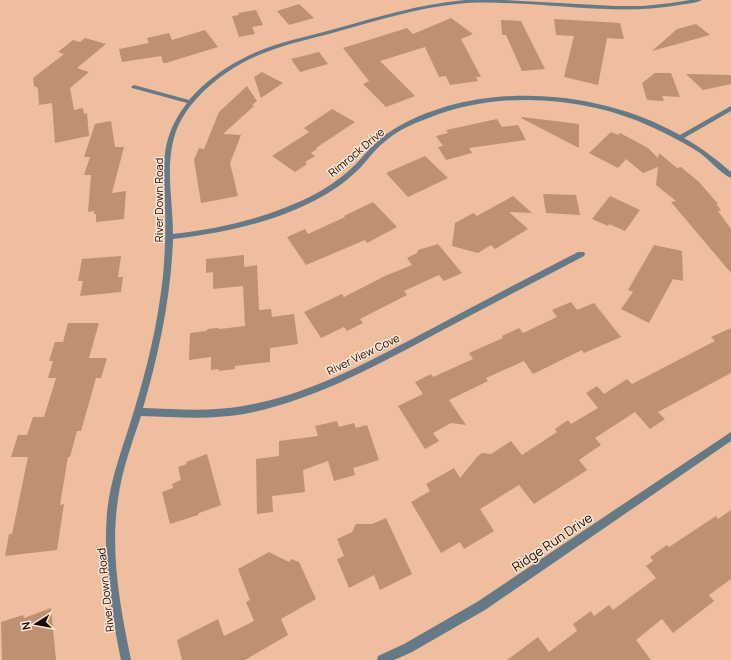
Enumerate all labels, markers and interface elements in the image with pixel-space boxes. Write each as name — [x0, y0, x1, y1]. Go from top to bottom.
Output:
street label: Rimrock Drive — [325, 124, 388, 180]
street label: River Down Road — [151, 158, 166, 242]
street label: River View Cove — [324, 330, 402, 378]
street label: Ridge Run Drive — [508, 508, 596, 576]
street label: River Down Road — [93, 547, 117, 633]
north arrow — [16, 604, 56, 644]
text: N — [18, 621, 34, 631]

